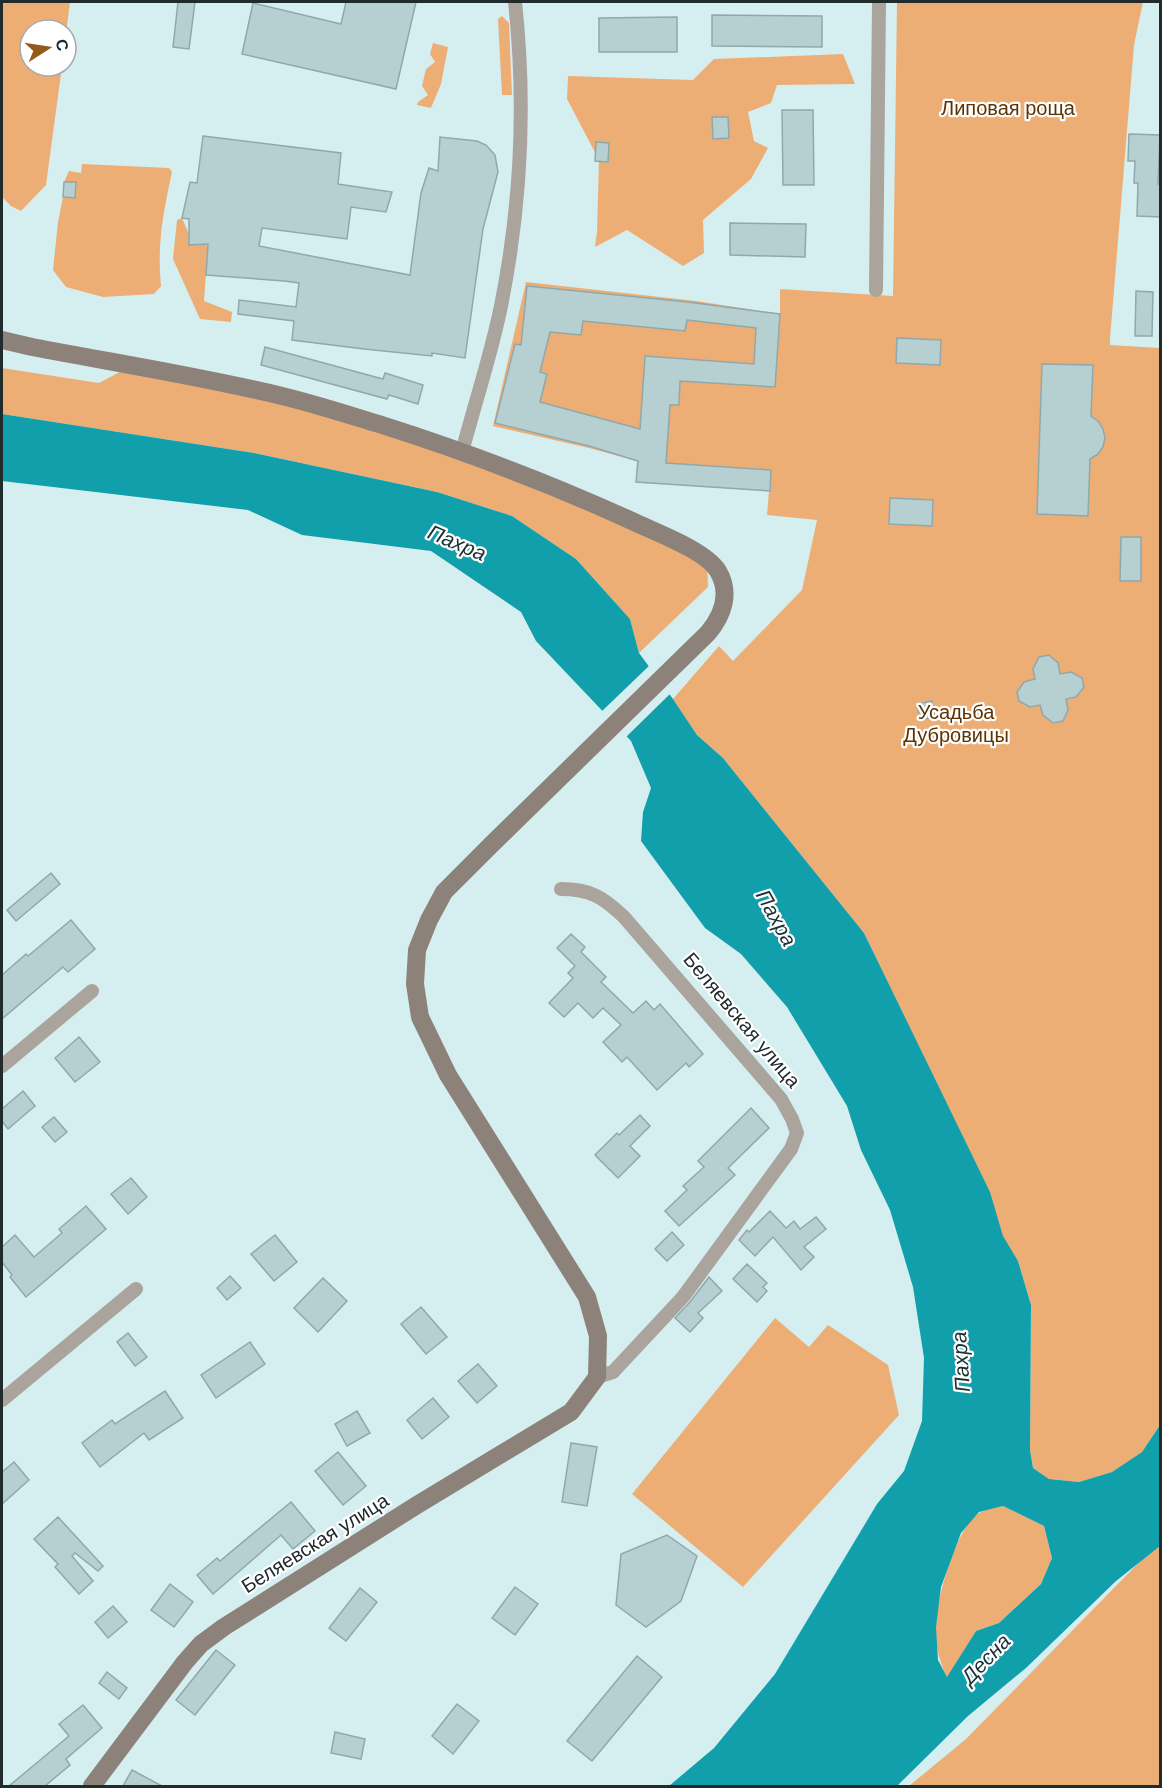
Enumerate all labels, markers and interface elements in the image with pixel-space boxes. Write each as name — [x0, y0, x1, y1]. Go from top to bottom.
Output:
north arrow — [18, 18, 78, 78]
text: С — [53, 38, 72, 53]
park label: Липовая роща — [941, 97, 1076, 119]
water label: Пахра — [425, 520, 490, 565]
park label: Усадьба Дубровицы — [903, 701, 1009, 746]
water label: Пахра — [752, 886, 801, 950]
street label: Беляевская улица — [679, 948, 805, 1093]
water label: Пахра — [947, 1331, 974, 1393]
street label: Беляевская улица — [237, 1488, 393, 1597]
water label: Десна — [955, 1629, 1015, 1690]

